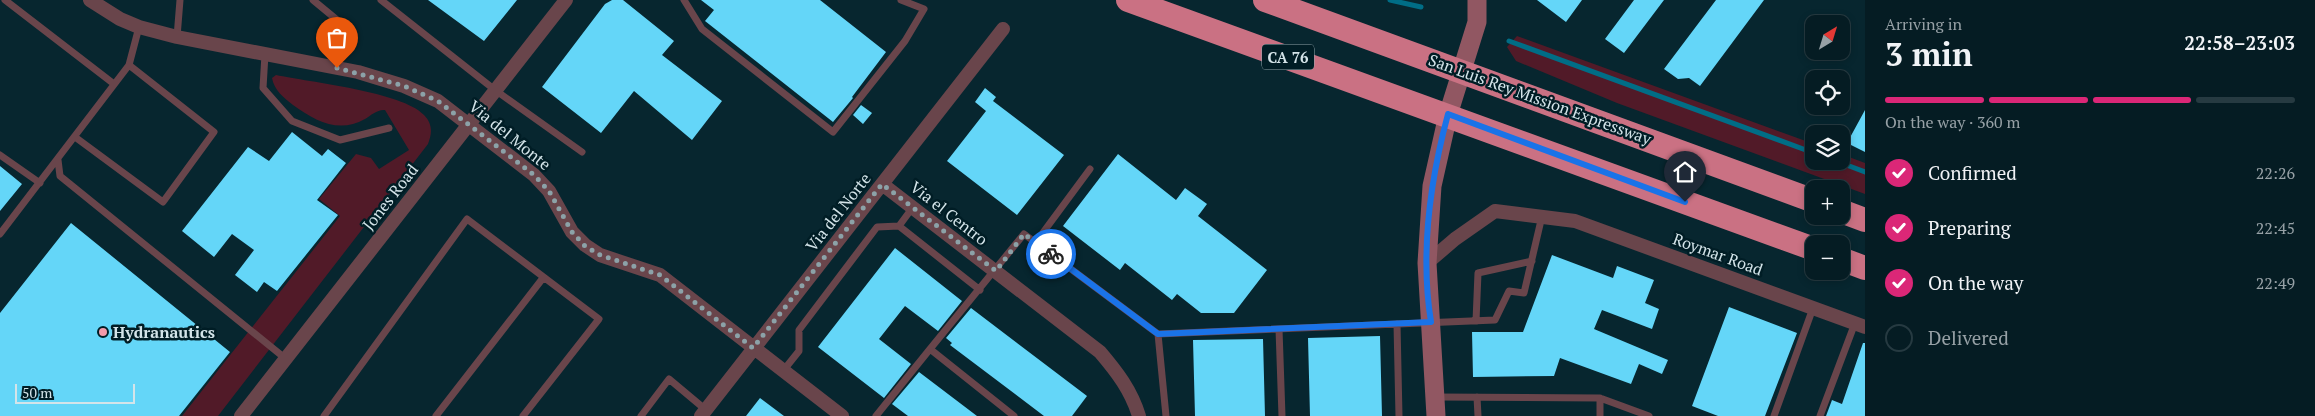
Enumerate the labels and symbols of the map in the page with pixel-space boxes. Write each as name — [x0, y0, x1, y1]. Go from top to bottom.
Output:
north arrow — [1805, 15, 1850, 60]
pin — [316, 17, 358, 68]
road number: CA 76 — [1262, 44, 1314, 70]
street label: San Luis Rey Mission Expressway — [1426, 48, 1655, 150]
street label: Via del Monte — [464, 95, 556, 175]
pin — [1664, 151, 1706, 202]
street label: Jones Road — [357, 159, 423, 235]
street label: Via del Norte — [800, 168, 876, 256]
street label: Via el Centro — [906, 176, 992, 250]
street label: Roymar Road — [1670, 228, 1766, 280]
courier — [1026, 229, 1076, 279]
place label: Hydranautics — [113, 321, 215, 343]
marker: Hydranautics — [97, 326, 109, 338]
scale bar — [15, 381, 135, 404]

